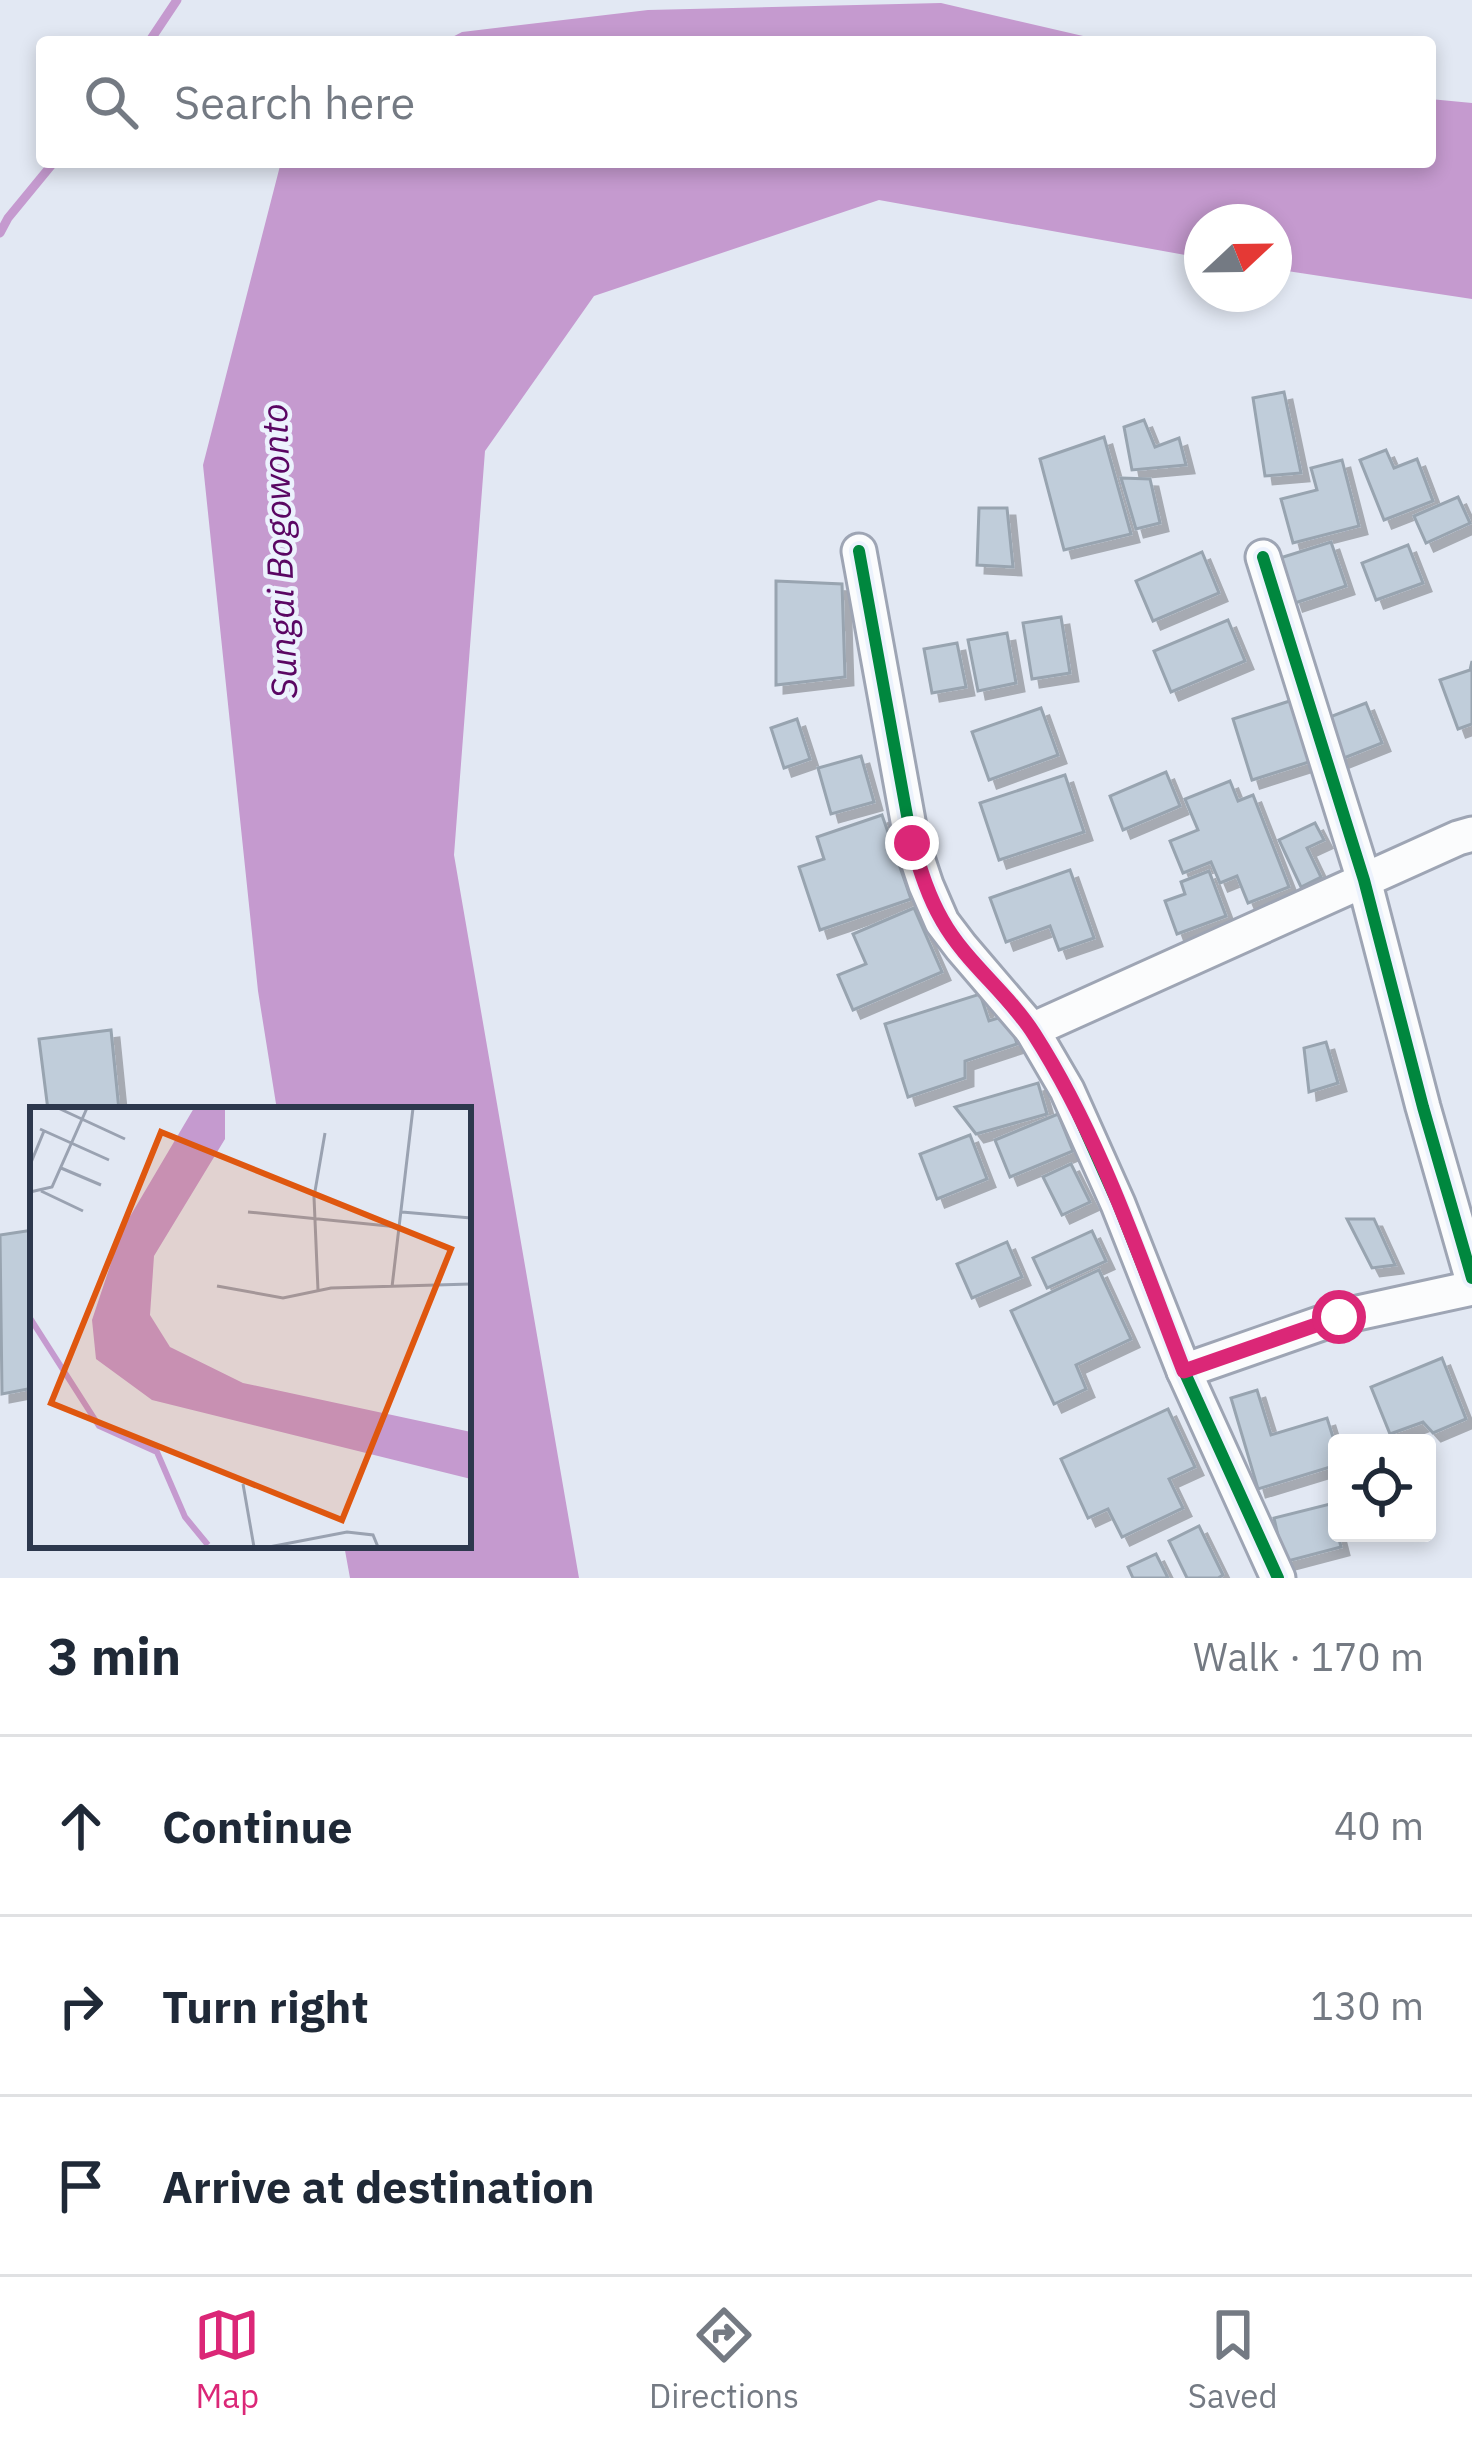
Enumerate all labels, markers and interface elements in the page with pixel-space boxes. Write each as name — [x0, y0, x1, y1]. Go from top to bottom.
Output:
search box — [36, 36, 1436, 168]
icon: search — [78, 69, 144, 135]
text: Search here — [174, 73, 415, 131]
north arrow — [1184, 204, 1292, 312]
water label: Sungai Bogowonto — [250, 403, 307, 699]
route end — [885, 816, 939, 870]
inset map — [30, 1107, 471, 1548]
route start — [1312, 1290, 1366, 1344]
map controls — [1328, 1434, 1436, 1542]
button: locate — [1328, 1434, 1436, 1542]
text: 3 min — [48, 1623, 181, 1689]
text: Walk · 170 m — [1193, 1631, 1424, 1682]
icon: ahead — [48, 1793, 114, 1859]
text: Continue — [162, 1797, 353, 1855]
text: 40 m — [1334, 1800, 1424, 1851]
icon: right — [48, 1973, 114, 2039]
text: Turn right — [162, 1977, 369, 2035]
text: 130 m — [1311, 1980, 1424, 2031]
icon: arrive — [48, 2153, 114, 2219]
text: Arrive at destination — [162, 2157, 595, 2215]
tab: Map — [194, 2302, 260, 2417]
tab: Directions — [649, 2302, 799, 2417]
tab: Saved — [1188, 2302, 1278, 2417]

